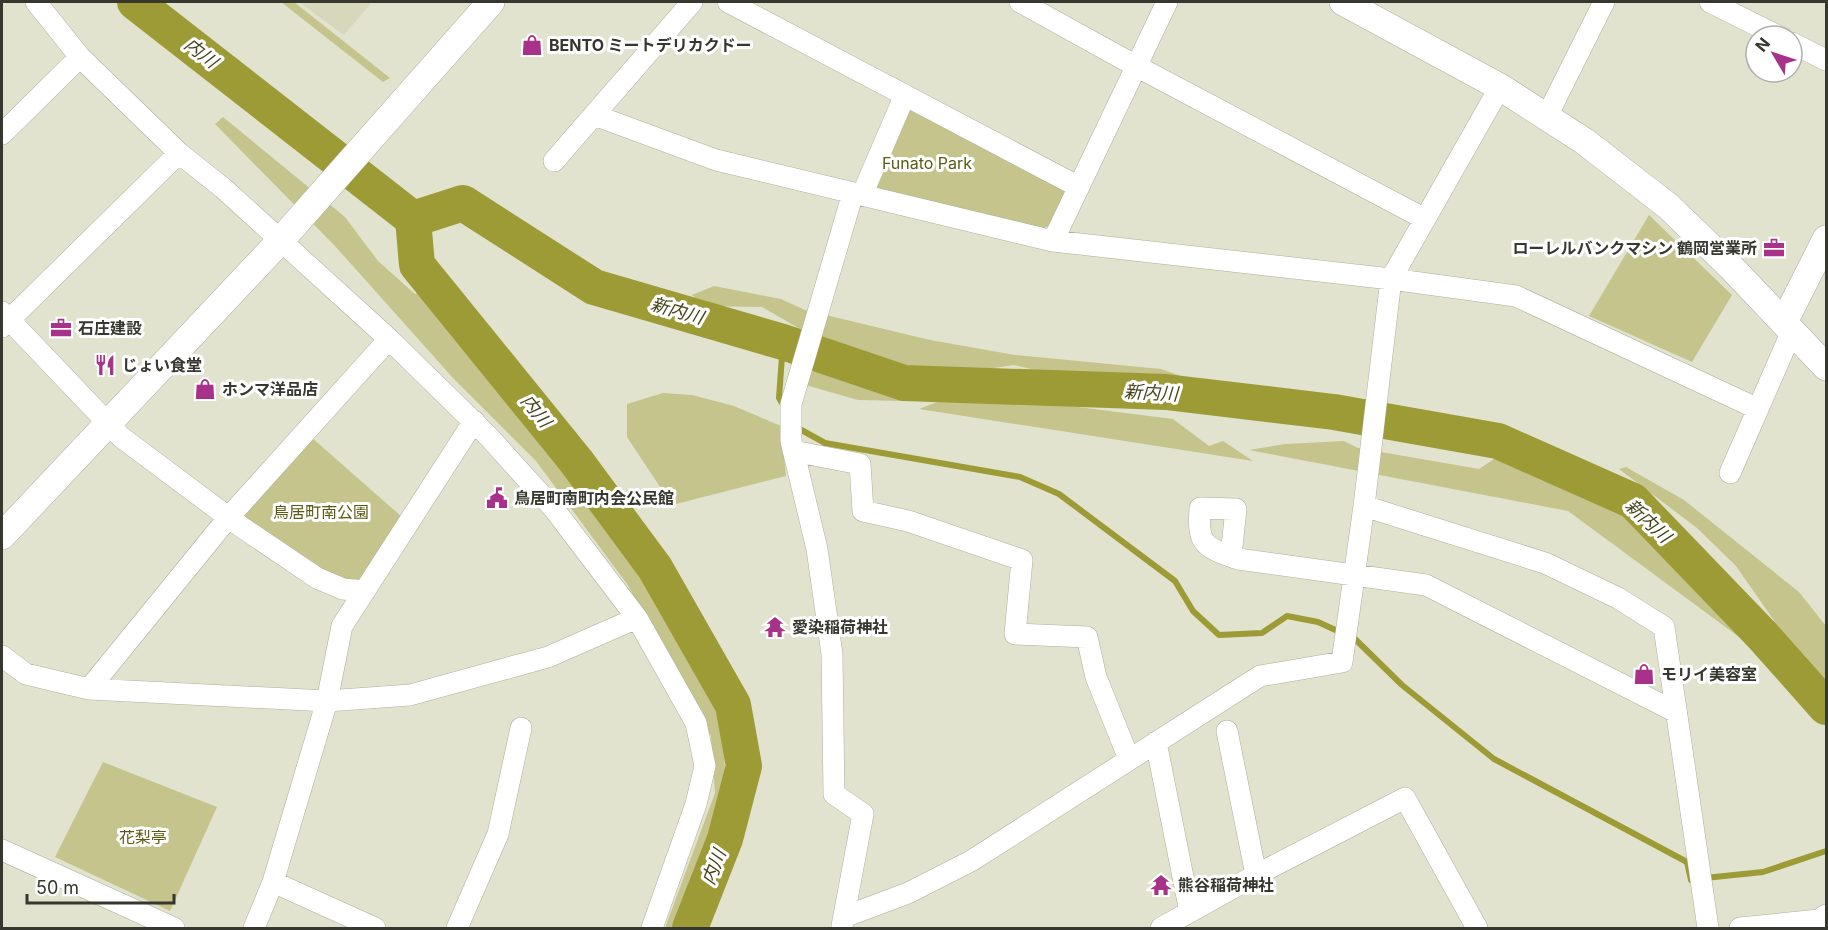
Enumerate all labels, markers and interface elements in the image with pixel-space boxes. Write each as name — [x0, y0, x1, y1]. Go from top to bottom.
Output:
north arrow — [1744, 24, 1804, 84]
water label: 内川 — [181, 33, 224, 73]
shop icon: BENTO ミートデリカクドー — [520, 33, 544, 57]
text: N — [1751, 34, 1774, 56]
place label: BENTO ミートデリカクドー — [549, 35, 752, 55]
park label: Funato Park — [882, 153, 972, 173]
office icon: ローレルバンクマシン 鶴岡営業所 — [1762, 236, 1786, 260]
place label: ローレルバンクマシン 鶴岡営業所 — [1512, 238, 1757, 258]
water label: 新内川 — [648, 293, 708, 329]
office icon: 石庄建設 — [49, 316, 73, 340]
place label: 石庄建設 — [78, 318, 142, 338]
restaurant icon: じょい食堂 — [93, 353, 117, 377]
place label: じょい食堂 — [122, 355, 202, 375]
shop icon: ホンマ洋品店 — [193, 377, 217, 401]
place label: ホンマ洋品店 — [222, 379, 318, 399]
water label: 新内川 — [1124, 381, 1181, 405]
water label: 内川 — [517, 390, 557, 433]
public building icon: 鳥居町南町内会公民館 — [485, 486, 509, 510]
place label: 鳥居町南町内会公民館 — [514, 488, 674, 508]
water label: 新内川 — [1621, 495, 1677, 548]
park label: 鳥居町南公園 — [273, 502, 369, 522]
temple icon: 愛染稲荷神社 — [763, 615, 787, 639]
place label: 愛染稲荷神社 — [792, 617, 888, 637]
shop icon: モリイ美容室 — [1632, 662, 1656, 686]
place label: モリイ美容室 — [1661, 664, 1757, 684]
park label: 花梨亭 — [119, 827, 167, 847]
water label: 内川 — [697, 844, 731, 887]
scale bar — [27, 867, 174, 905]
temple icon: 熊谷稲荷神社 — [1149, 873, 1173, 897]
place label: 熊谷稲荷神社 — [1178, 875, 1274, 895]
text: 50 m — [36, 877, 79, 898]

